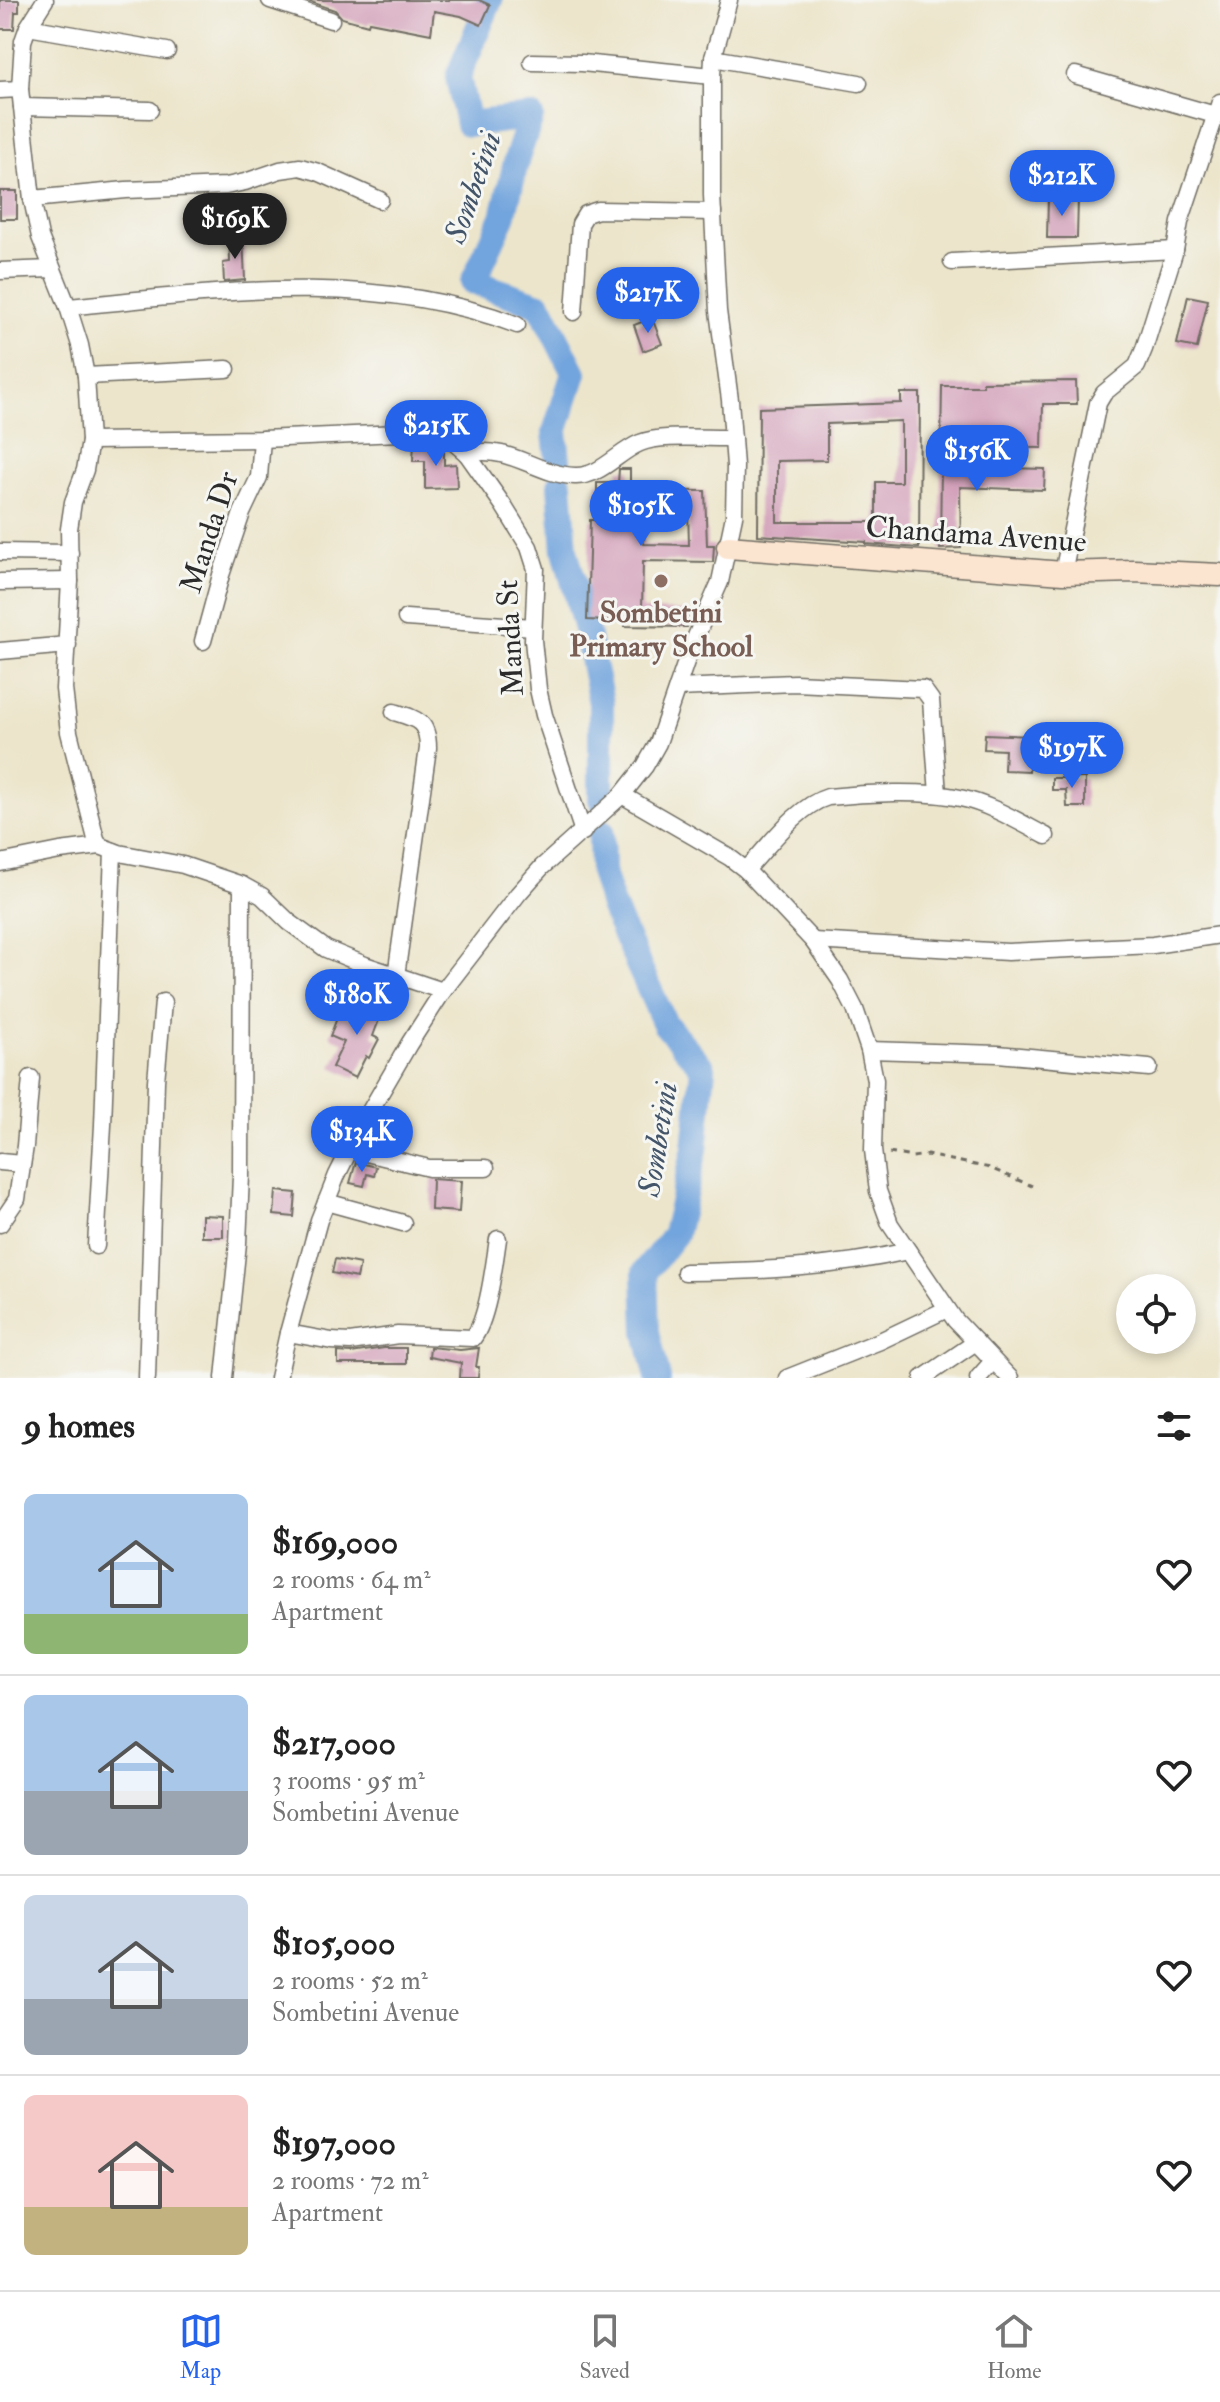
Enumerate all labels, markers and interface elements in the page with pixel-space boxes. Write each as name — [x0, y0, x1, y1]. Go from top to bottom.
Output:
water label: Sombetini — [435, 126, 511, 249]
pin: $212K — [1006, 150, 1118, 218]
text: $212K — [1028, 160, 1096, 192]
pin: $169K — [179, 193, 291, 261]
text: $169K — [201, 203, 269, 235]
pin: $217K — [592, 267, 704, 335]
text: $217K — [614, 277, 682, 309]
pin: $215K — [380, 400, 492, 468]
text: $215K — [403, 410, 469, 442]
pin: $156K — [921, 425, 1033, 493]
text: $156K — [944, 435, 1010, 467]
street label: Manda Dr — [172, 467, 246, 598]
pin: $105K — [585, 480, 697, 548]
text: $105K — [608, 490, 674, 522]
street label: Chandama Avenue — [864, 508, 1088, 561]
marker: Sombetini Primary School — [652, 572, 670, 590]
street label: Manda St — [489, 579, 532, 697]
place label: Sombetini Primary School — [569, 594, 753, 665]
pin: $197K — [1016, 722, 1128, 790]
text: $197K — [1038, 732, 1106, 764]
pin: $180K — [301, 969, 413, 1037]
text: $180K — [323, 979, 391, 1011]
water label: Sombetini — [629, 1079, 687, 1200]
pin: $134K — [306, 1106, 418, 1174]
text: $134K — [329, 1116, 395, 1148]
map controls — [1116, 1274, 1196, 1354]
button: locate — [1116, 1274, 1196, 1354]
icon: filters — [1152, 1404, 1196, 1448]
text: 9 homes — [24, 1405, 135, 1448]
text: $169,000 — [272, 1521, 398, 1564]
icon: home — [88, 1526, 184, 1622]
icon: heart — [1152, 1552, 1196, 1596]
text: 2 rooms · 64 m² — [272, 1564, 431, 1596]
text: Apartment — [272, 1596, 383, 1628]
text: $217,000 — [272, 1722, 396, 1765]
icon: home — [88, 1727, 184, 1823]
icon: heart — [1152, 1753, 1196, 1797]
text: 3 rooms · 95 m² — [272, 1765, 425, 1797]
text: Sombetini Avenue — [272, 1797, 459, 1829]
text: $105,000 — [272, 1922, 395, 1965]
icon: home — [88, 1927, 184, 2023]
icon: heart — [1152, 1953, 1196, 1997]
text: 2 rooms · 52 m² — [272, 1965, 428, 1997]
text: Sombetini Avenue — [272, 1997, 459, 2029]
text: $197,000 — [272, 2122, 396, 2165]
icon: home — [88, 2127, 184, 2223]
icon: heart — [1152, 2153, 1196, 2197]
text: 2 rooms · 72 m² — [272, 2165, 429, 2197]
text: Apartment — [272, 2197, 383, 2229]
tab: Map — [179, 2309, 223, 2385]
tab: Saved — [580, 2309, 630, 2385]
tab: Home — [987, 2309, 1041, 2385]

